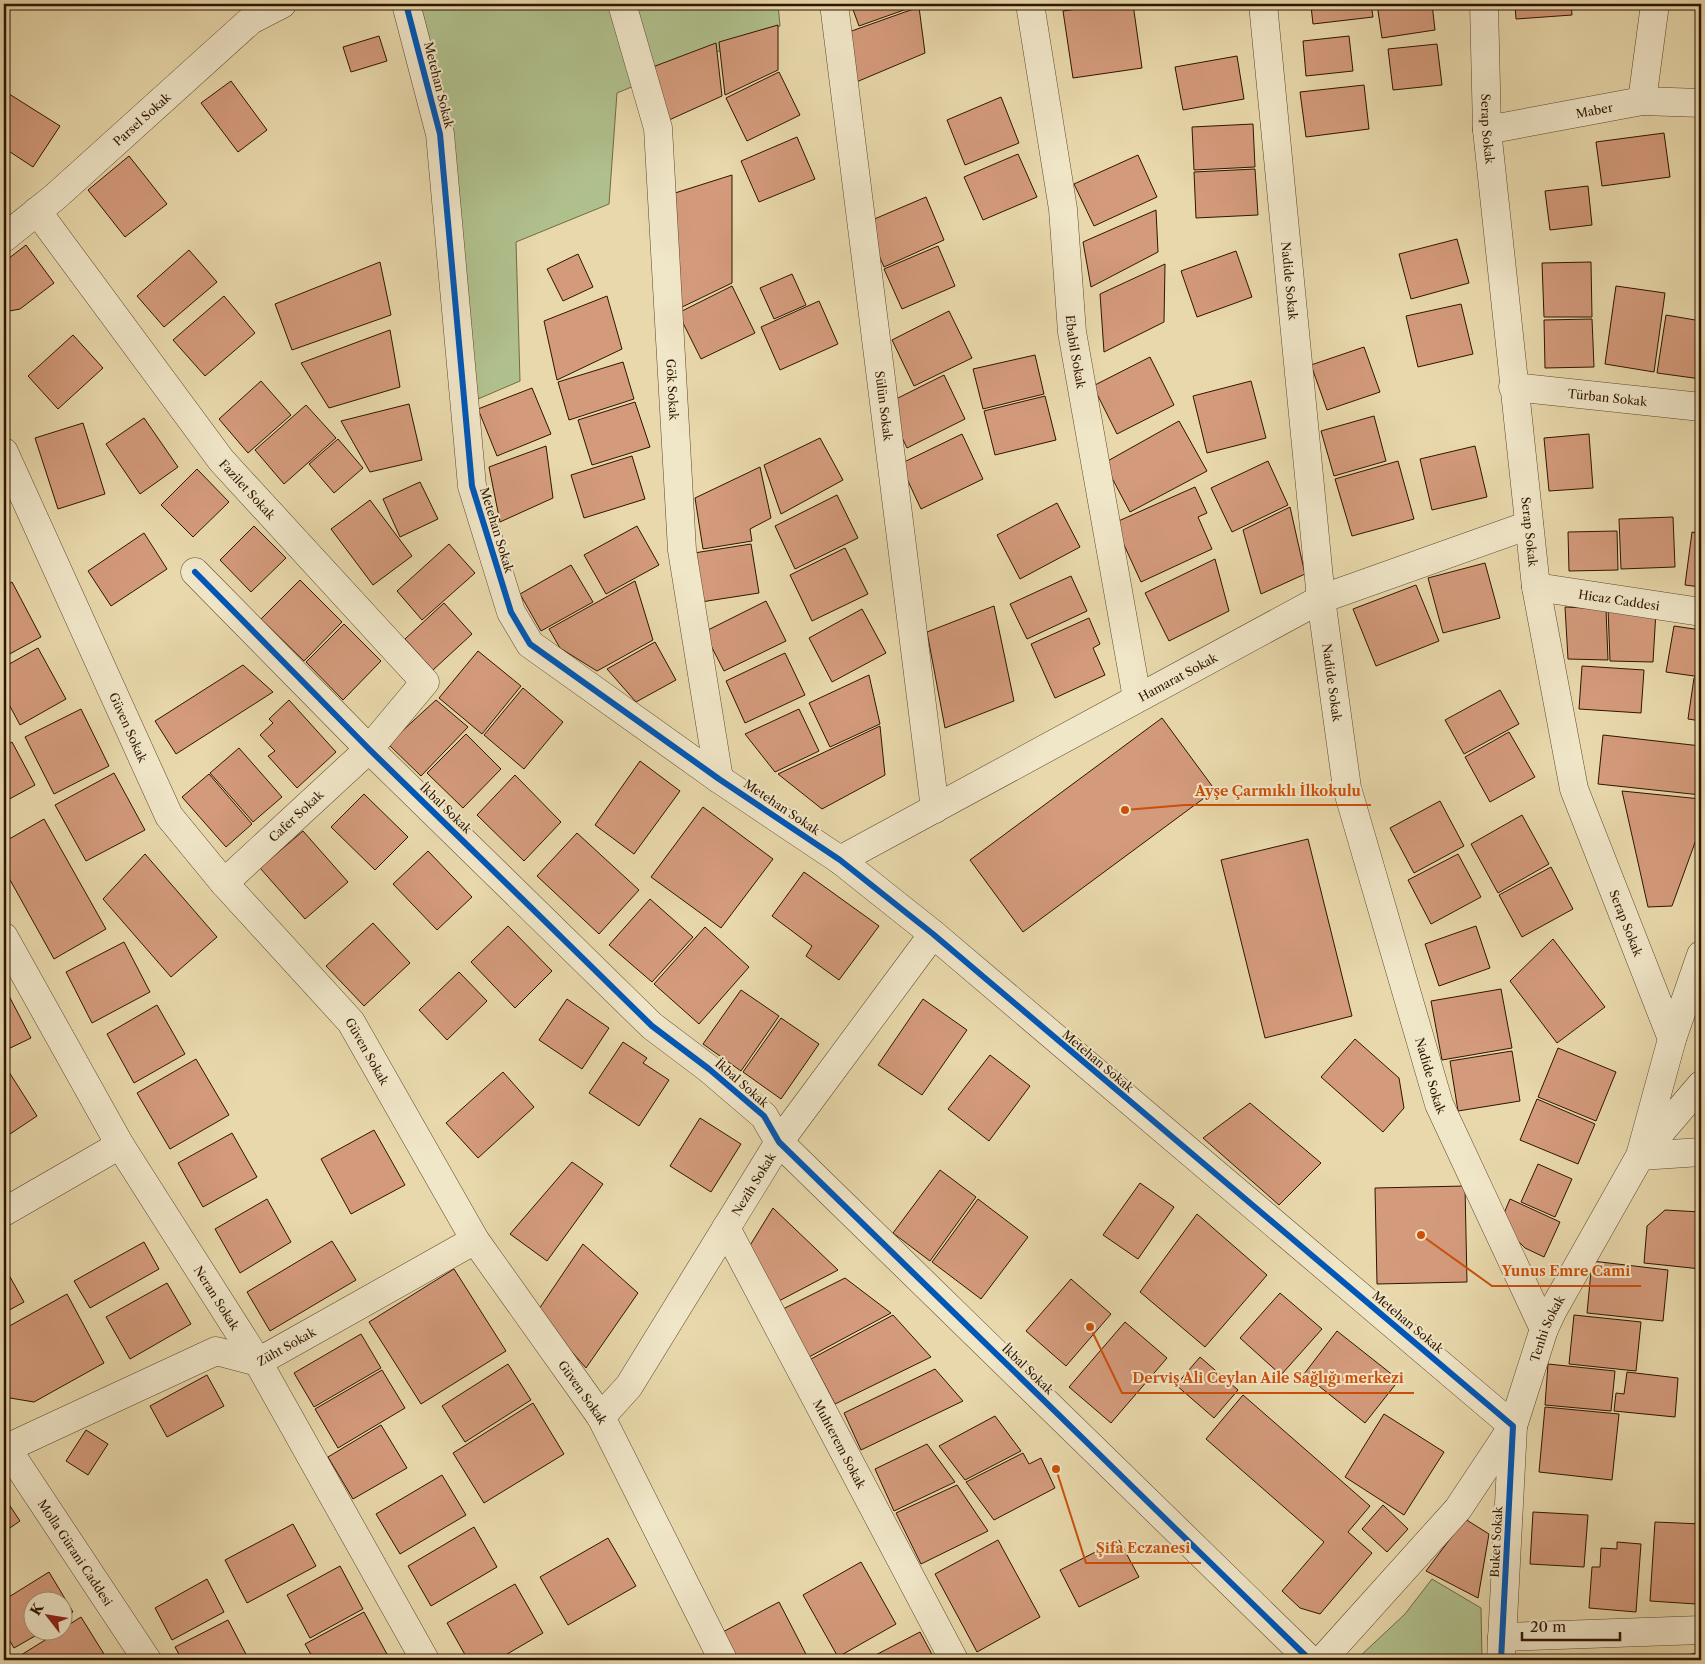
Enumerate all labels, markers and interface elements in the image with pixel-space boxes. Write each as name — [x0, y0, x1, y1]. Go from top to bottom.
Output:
street label: Metehan Sokak — [421, 40, 457, 131]
street label: Parsel Sokak — [110, 88, 174, 149]
street label: Serap Sokak — [1479, 94, 1498, 166]
street label: Maber — [1574, 99, 1614, 121]
street label: Nadide Sokak — [1279, 241, 1301, 322]
street label: Ebabil Sokak — [1063, 314, 1090, 391]
street label: Gök Sokak — [664, 358, 682, 422]
street label: Sülün Sokak — [873, 370, 896, 443]
street label: Türban Sokak — [1567, 385, 1649, 409]
street label: Fazilet Sokak — [216, 456, 280, 523]
street label: Metehan Sokak — [477, 485, 517, 576]
street label: Serap Sokak — [1519, 496, 1541, 569]
street label: Hicaz Caddesi — [1577, 586, 1661, 613]
street label: Nadide Sokak — [1320, 642, 1345, 723]
street label: Hamarat Sokak — [1136, 649, 1220, 704]
street label: Güven Sokak — [106, 690, 151, 765]
street label: Metehan Sokak — [741, 776, 824, 839]
callout: Ayşe Çarmıklı İlkokulu — [1185, 776, 1371, 805]
street label: İkbal Sokak — [417, 779, 477, 837]
text: Ayşe Çarmıklı İlkokulu — [1194, 782, 1361, 800]
street label: Cafer Sokak — [266, 786, 327, 845]
street label: Serap Sokak — [1607, 887, 1647, 959]
street label: Güven Sokak — [342, 1015, 393, 1088]
street label: Metehan Sokak — [1059, 1027, 1138, 1096]
street label: Nadide Sokak — [1412, 1036, 1450, 1117]
street label: İkbal Sokak — [712, 1055, 773, 1111]
street label: Nezih Sokak — [728, 1149, 779, 1218]
callout: Yunus Emre Cami — [1492, 1257, 1641, 1286]
text: Yunus Emre Cami — [1501, 1262, 1630, 1280]
street label: Neran Sokak — [191, 1263, 244, 1333]
street label: Metehan Sokak — [1369, 1288, 1448, 1357]
street label: Tenhi Sokak — [1526, 1292, 1568, 1364]
street label: Züht Sokak — [254, 1323, 319, 1369]
street label: İkbal Sokak — [999, 1340, 1059, 1398]
street label: Güven Sokak — [555, 1357, 611, 1427]
callout: Derviş Ali Ceylan Aile Sağlığı merkezi — [1122, 1364, 1414, 1393]
text: Derviş Ali Ceylan Aile Sağlığı merkezi — [1132, 1369, 1404, 1387]
street label: Muhterem Sokak — [810, 1397, 870, 1492]
street label: Molla Gürani Caddesi — [35, 1496, 116, 1609]
street label: Buket Sokak — [1487, 1505, 1505, 1578]
callout: Şifa Eczanesi — [1086, 1534, 1201, 1563]
text: Şifa Eczanesi — [1096, 1539, 1190, 1557]
north arrow — [22, 1592, 72, 1642]
text: K — [26, 1599, 48, 1619]
scale bar — [1522, 1609, 1620, 1641]
text: 20 m — [1530, 1617, 1566, 1636]

